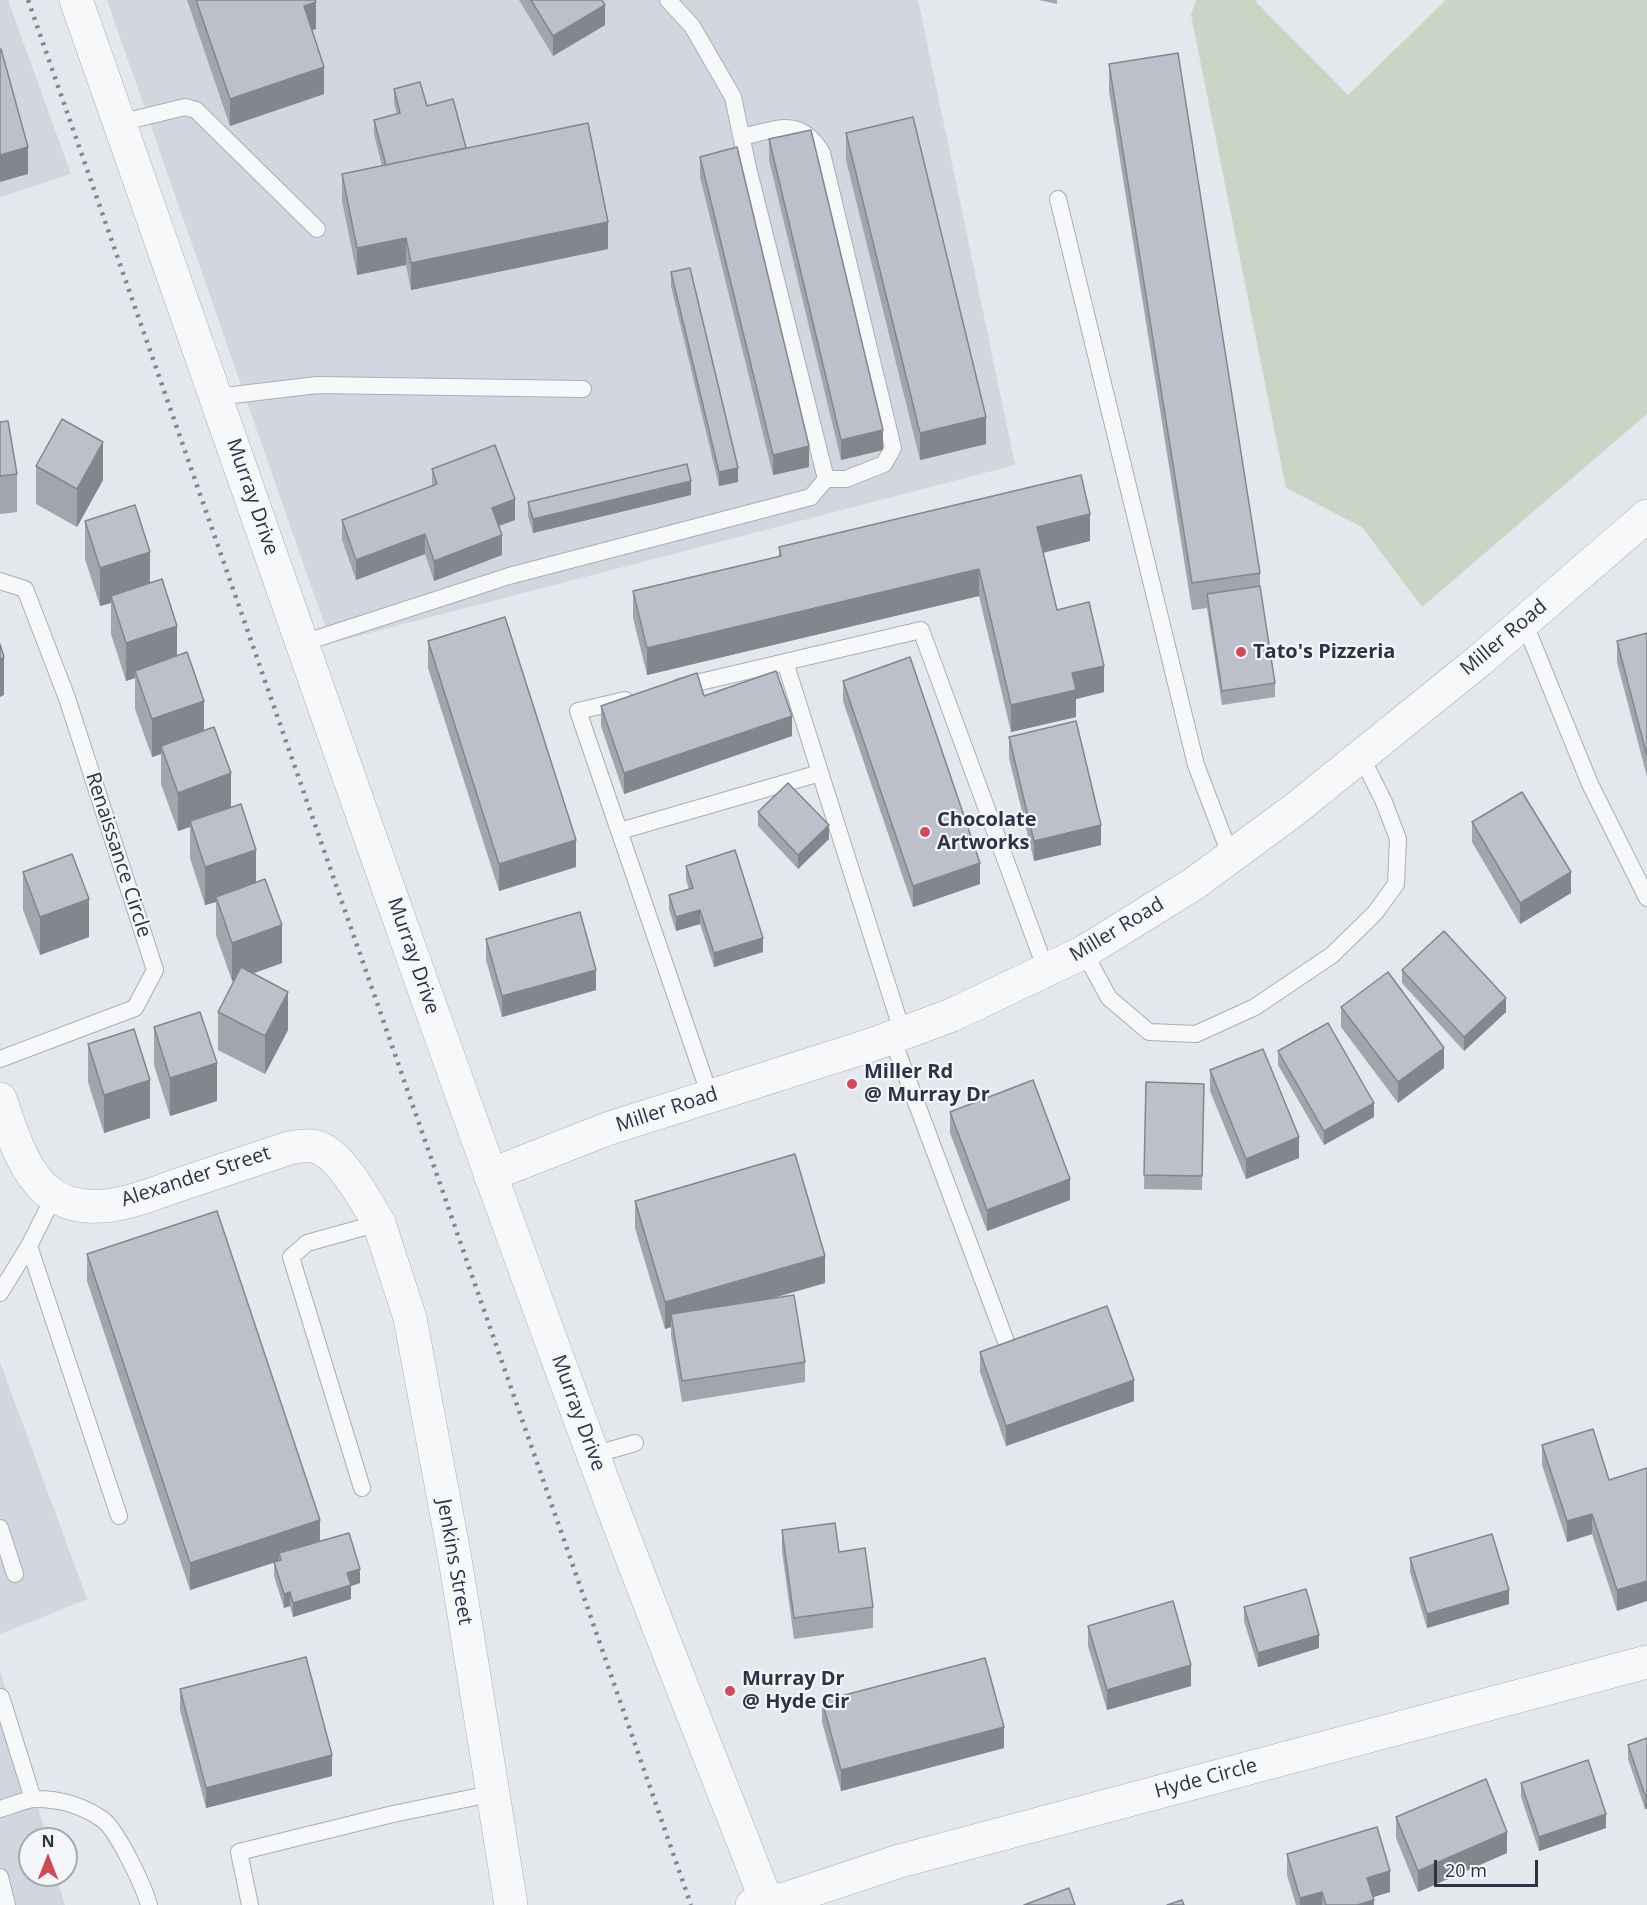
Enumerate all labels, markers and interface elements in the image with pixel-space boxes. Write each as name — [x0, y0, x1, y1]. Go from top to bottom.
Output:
street label: Murray Drive — [221, 435, 283, 559]
street label: Miller Road — [1456, 595, 1552, 681]
place label: Tato's Pizzeria — [1253, 640, 1395, 664]
marker: Tato's Pizzeria — [1234, 645, 1248, 659]
street label: Renaissance Circle — [80, 769, 156, 941]
place label: Chocolate Artworks — [937, 808, 1037, 855]
marker: Chocolate Artworks — [918, 825, 932, 839]
street label: Miller Road — [1066, 893, 1168, 967]
street label: Murray Drive — [382, 894, 444, 1018]
place label: Miller Rd @ Murray Dr — [864, 1060, 990, 1107]
marker: Miller Rd @ Murray Dr — [845, 1077, 859, 1091]
street label: Miller Road — [613, 1082, 721, 1138]
street label: Alexander Street — [118, 1142, 274, 1212]
street label: Murray Drive — [546, 1352, 610, 1474]
street label: Jenkins Street — [431, 1497, 477, 1627]
place label: Murray Dr @ Hyde Cir — [742, 1667, 849, 1714]
marker: Murray Dr @ Hyde Cir — [723, 1684, 737, 1698]
street label: Hyde Circle — [1152, 1754, 1260, 1804]
north arrow — [18, 1827, 78, 1887]
text: N — [41, 1830, 55, 1852]
scale bar — [1437, 1848, 1540, 1886]
text: 20 m — [1445, 1858, 1487, 1882]

